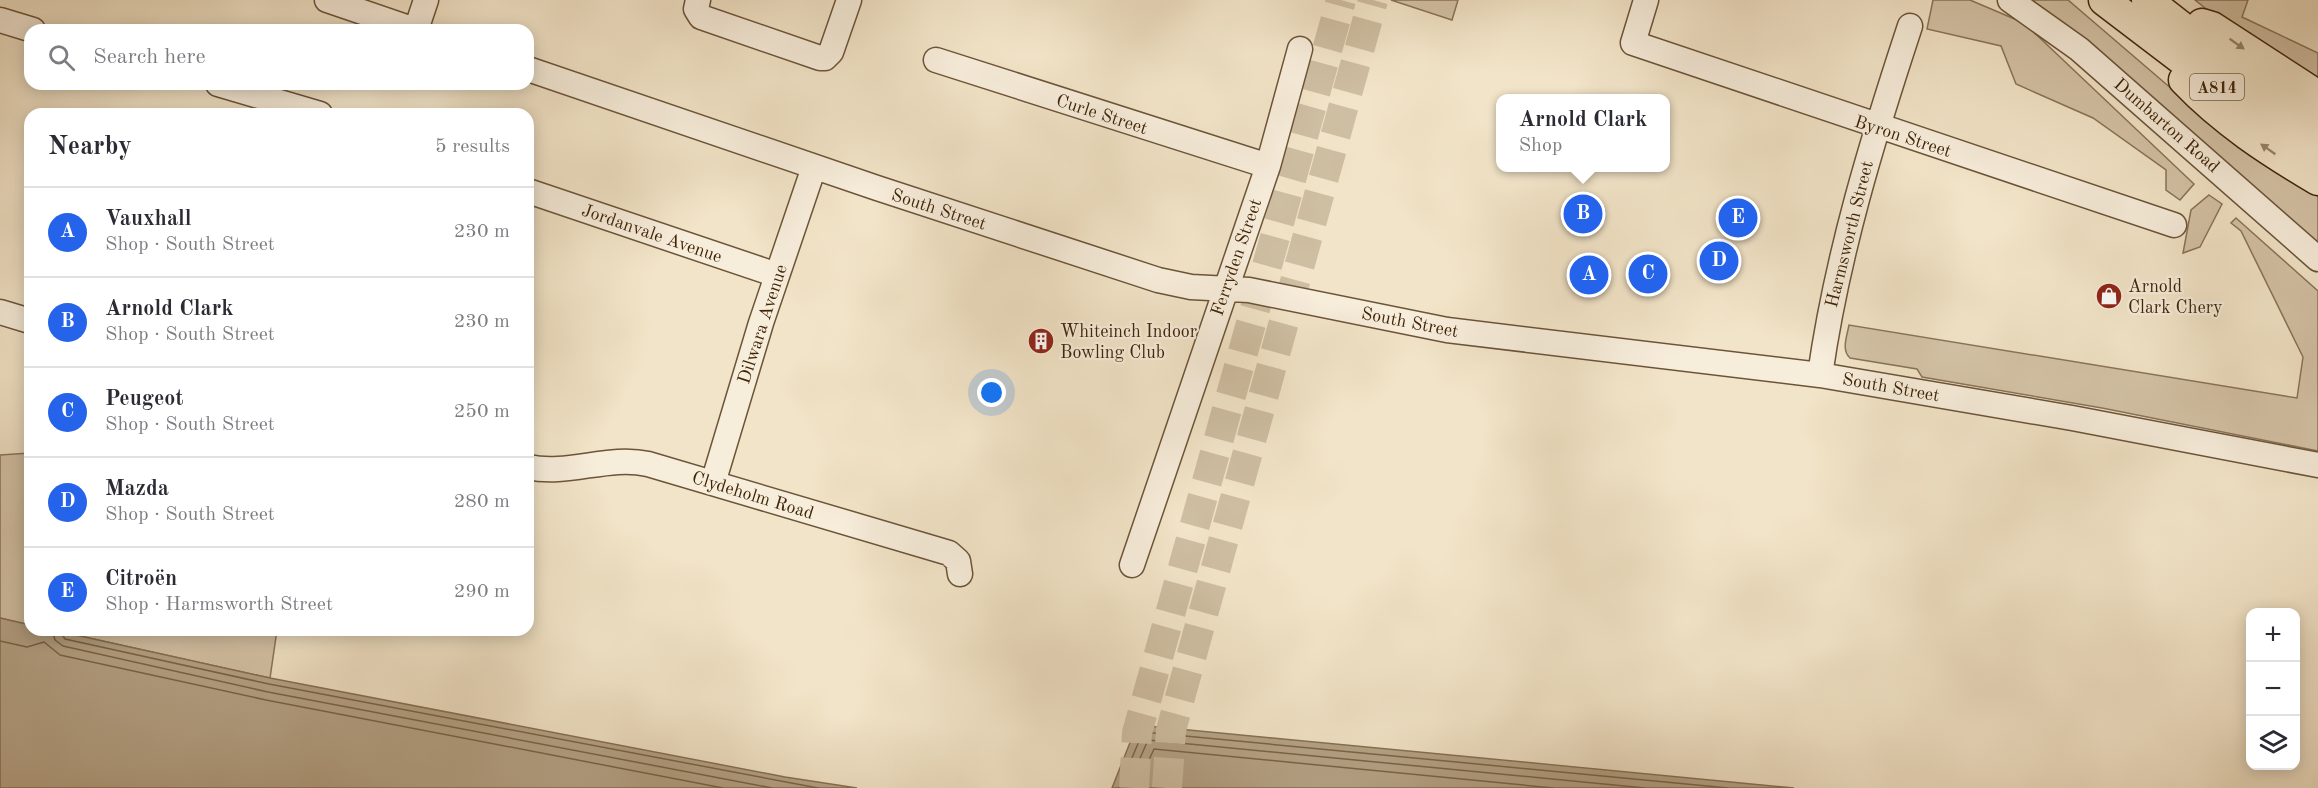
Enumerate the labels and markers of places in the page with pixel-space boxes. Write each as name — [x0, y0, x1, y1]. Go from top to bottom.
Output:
pin: B — [1564, 192, 1602, 236]
pin: E — [1718, 196, 1758, 240]
pin: D — [1700, 238, 1738, 284]
pin: A — [1570, 252, 1608, 298]
pin: C — [1628, 252, 1668, 296]
place label: Arnold Clark Chery — [2128, 278, 2223, 317]
shop icon: Arnold Clark Chery — [2094, 281, 2124, 311]
place label: Whiteinch Indoor Bowling Club — [1060, 323, 1198, 362]
building icon: Whiteinch Indoor Bowling Club — [1026, 326, 1056, 356]

